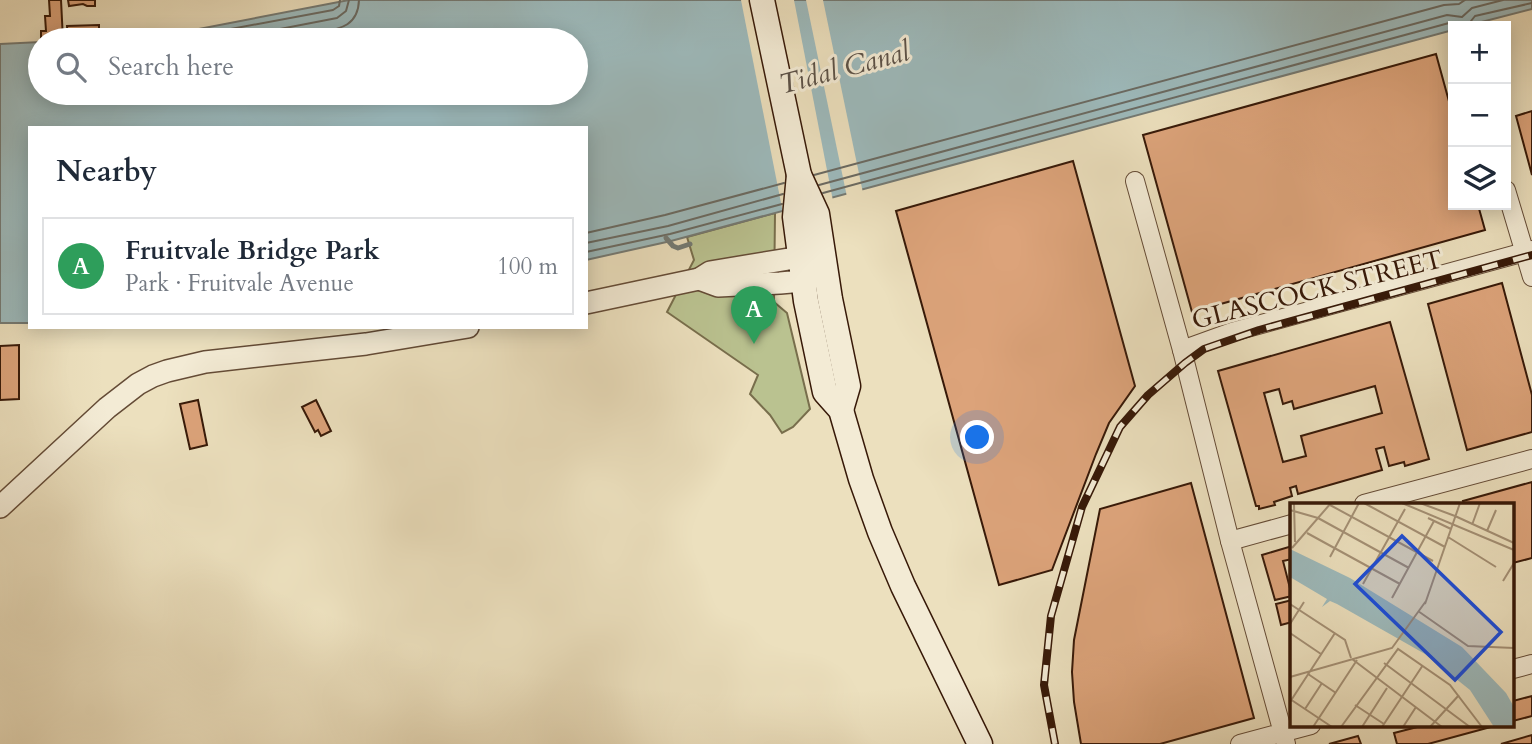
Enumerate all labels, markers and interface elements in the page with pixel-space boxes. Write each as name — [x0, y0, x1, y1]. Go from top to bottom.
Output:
map controls — [1448, 21, 1511, 210]
button: + — [1448, 21, 1511, 84]
search box — [28, 28, 588, 105]
water label: Tidal Canal — [775, 32, 915, 104]
icon: search — [52, 48, 90, 86]
text: Search here — [108, 49, 234, 84]
button: − — [1448, 84, 1511, 147]
button: layers — [1448, 147, 1511, 210]
text: Nearby — [56, 151, 157, 192]
text: Fruitvale Bridge Park — [125, 233, 380, 268]
street label: GLASCOCK STREET — [1188, 241, 1446, 338]
text: A — [72, 251, 90, 282]
text: 100 m — [497, 251, 558, 282]
text: Park · Fruitvale Avenue — [125, 268, 354, 299]
pin: A — [731, 286, 777, 344]
your location — [960, 420, 994, 454]
inset map — [1290, 503, 1514, 726]

